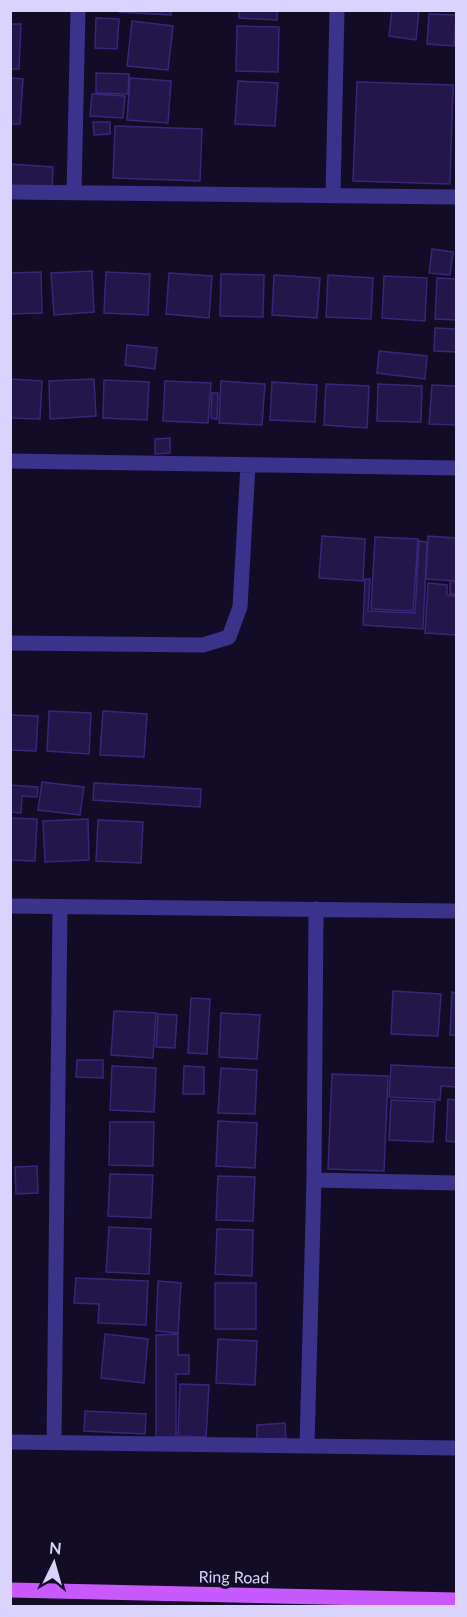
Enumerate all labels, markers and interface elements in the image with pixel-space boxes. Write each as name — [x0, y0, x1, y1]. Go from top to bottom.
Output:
north arrow — [24, 1533, 84, 1593]
text: N — [48, 1538, 62, 1558]
street label: Ring Road — [199, 1566, 269, 1587]

